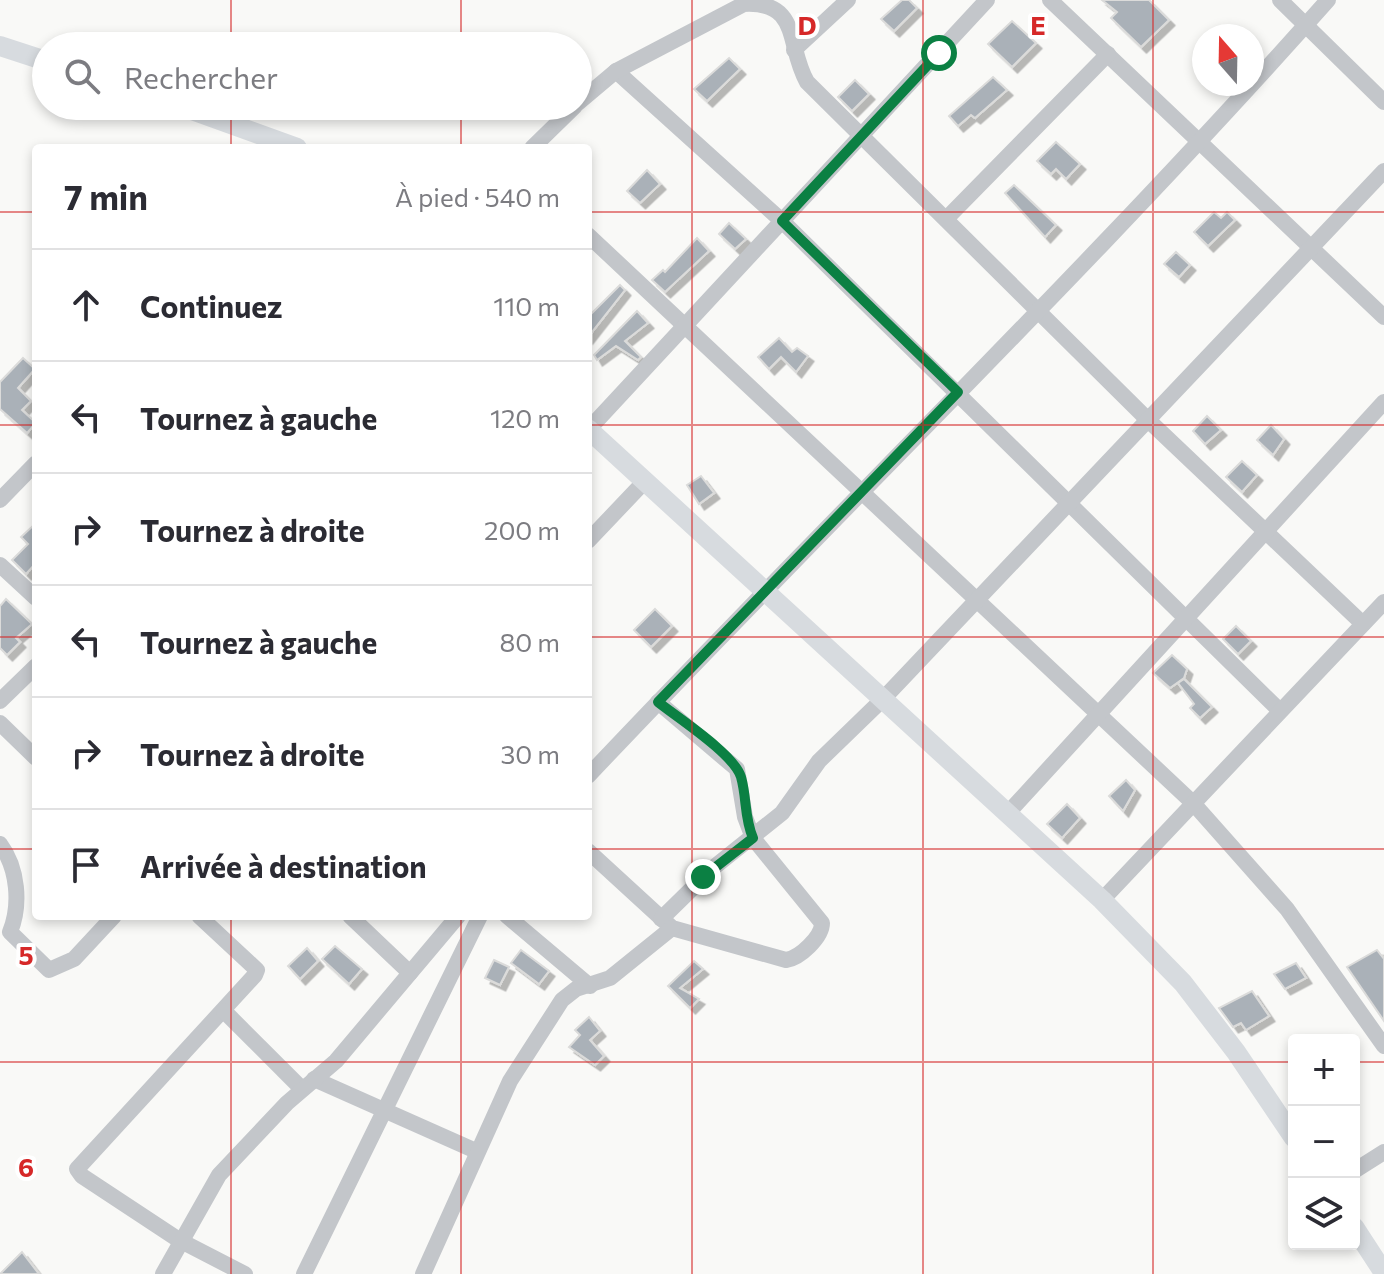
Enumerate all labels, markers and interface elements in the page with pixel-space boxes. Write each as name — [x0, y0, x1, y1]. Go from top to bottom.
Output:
text: D — [797, 9, 817, 40]
text: E — [1030, 9, 1046, 40]
north arrow — [1192, 24, 1264, 96]
search box — [32, 32, 592, 120]
route start — [921, 35, 957, 71]
icon: search — [60, 54, 104, 98]
text: Rechercher — [124, 58, 278, 95]
text: 7 min — [64, 175, 148, 217]
text: À pied · 540 m — [395, 181, 560, 212]
icon: ahead — [64, 283, 108, 327]
text: Continuez — [140, 287, 283, 324]
text: 110 m — [493, 290, 560, 321]
icon: left — [64, 395, 108, 439]
text: Tournez à gauche — [140, 399, 377, 436]
text: 120 m — [490, 402, 560, 433]
icon: right — [64, 507, 108, 551]
text: Tournez à droite — [140, 511, 364, 548]
text: 200 m — [484, 514, 560, 545]
icon: left — [64, 619, 108, 663]
text: Tournez à gauche — [140, 623, 377, 660]
text: 80 m — [500, 626, 560, 657]
icon: right — [64, 731, 108, 775]
text: Tournez à droite — [140, 735, 364, 772]
text: 30 m — [501, 738, 560, 769]
icon: arrive — [64, 843, 108, 887]
text: Arrivée à destination — [140, 847, 427, 884]
route end — [685, 859, 721, 895]
text: 5 — [18, 939, 34, 970]
map controls — [1288, 1034, 1360, 1250]
button: + — [1288, 1034, 1360, 1106]
button: − — [1288, 1106, 1360, 1178]
text: 6 — [18, 1151, 34, 1182]
button: layers — [1288, 1178, 1360, 1250]

